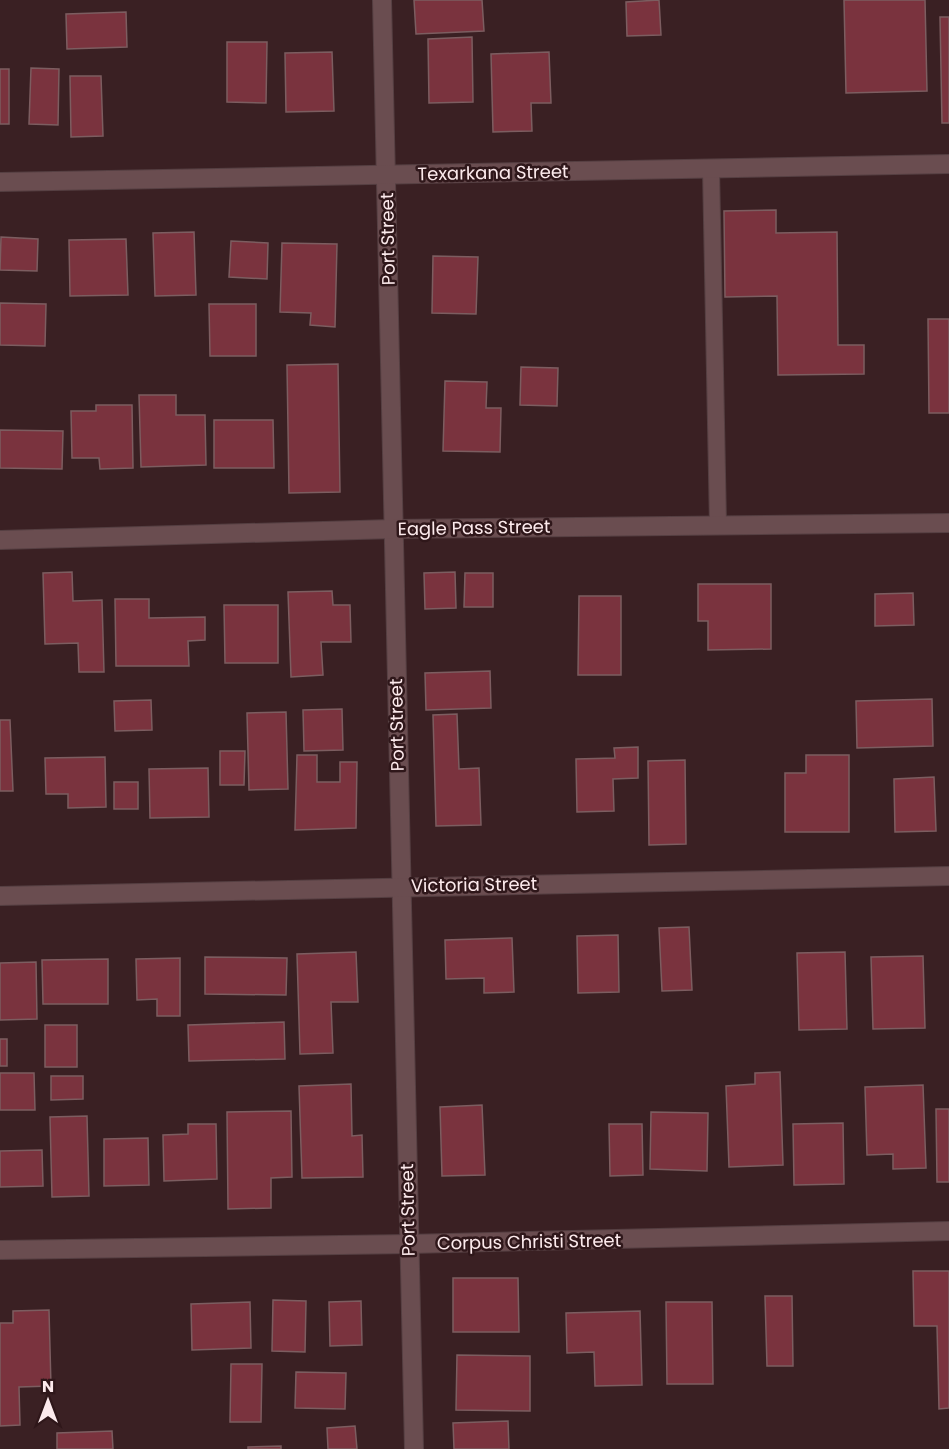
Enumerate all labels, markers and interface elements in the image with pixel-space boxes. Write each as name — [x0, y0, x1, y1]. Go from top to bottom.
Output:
street label: Texarkana Street — [417, 159, 569, 186]
street label: Port Street — [374, 192, 401, 286]
street label: Eagle Pass Street — [397, 514, 551, 541]
street label: Port Street — [383, 678, 410, 772]
street label: Victoria Street — [411, 871, 537, 898]
street label: Port Street — [394, 1163, 421, 1257]
street label: Corpus Christi Street — [437, 1227, 621, 1256]
north arrow — [18, 1371, 78, 1431]
text: N — [42, 1375, 54, 1398]

